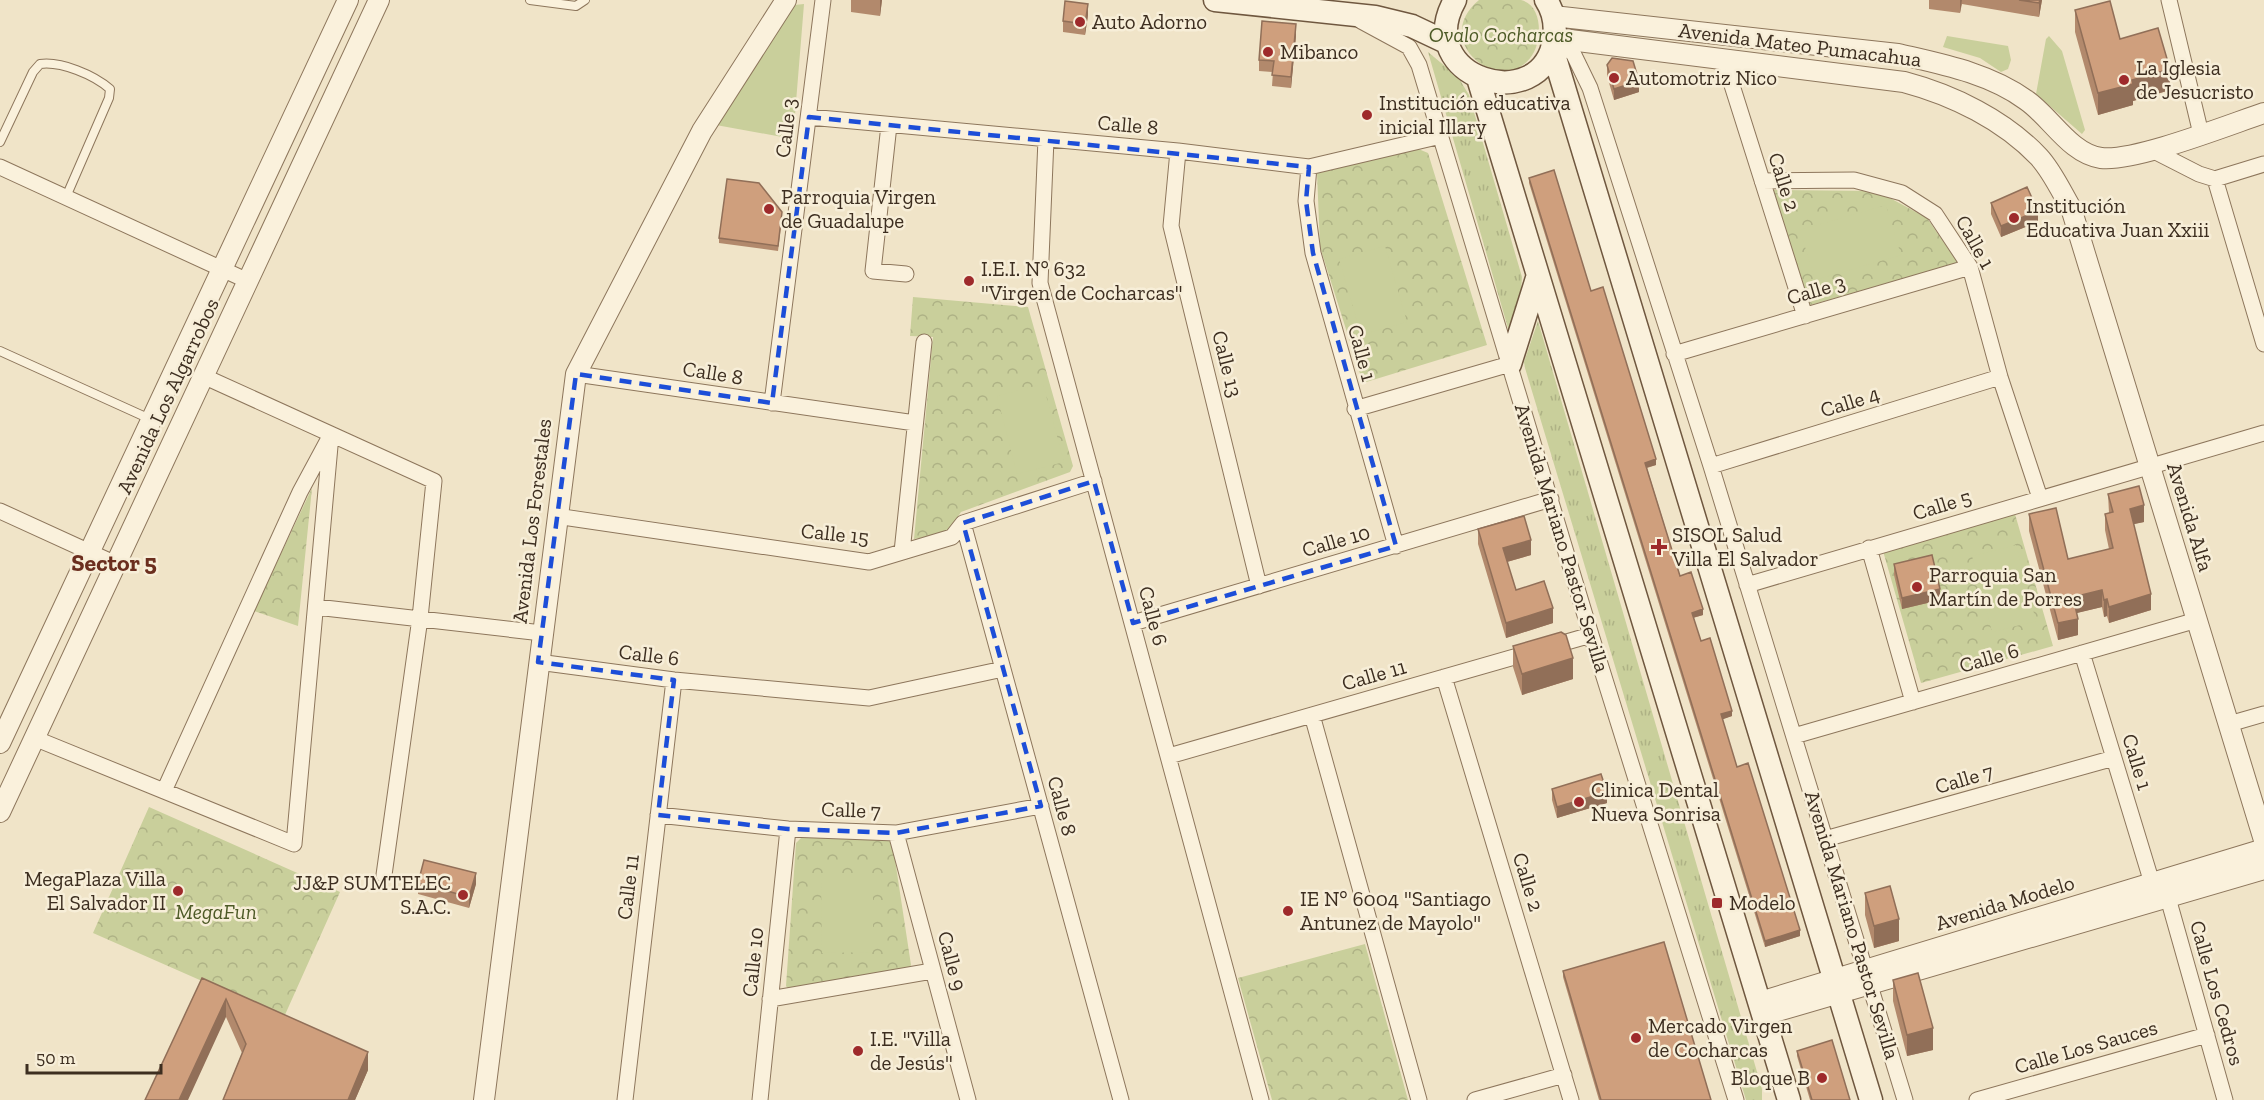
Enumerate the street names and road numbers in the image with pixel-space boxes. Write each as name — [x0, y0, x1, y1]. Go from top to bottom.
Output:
street label: Avenida Mateo Pumacahua — [1677, 17, 1923, 72]
street label: Calle 3 — [769, 97, 802, 159]
street label: Calle 8 — [1097, 109, 1159, 140]
street label: Calle 2 — [1763, 149, 1806, 214]
street label: Calle 1 — [1951, 211, 2000, 273]
street label: Calle 3 — [1784, 269, 1848, 310]
street label: Avenida Los Algarrobos — [111, 294, 224, 498]
street label: Calle 1 — [1343, 322, 1382, 384]
street label: Calle 13 — [1207, 328, 1248, 400]
street label: Calle 8 — [681, 355, 745, 390]
street label: Calle 4 — [1817, 381, 1883, 422]
street label: Avenida Mariano Pastor Sevilla — [1510, 400, 1615, 675]
street label: Avenida Los Forestales — [507, 417, 556, 625]
street label: Avenida Alfa — [2162, 459, 2219, 574]
street label: Calle 5 — [1909, 484, 1974, 525]
street label: Calle 15 — [800, 517, 870, 550]
street label: Calle 10 — [1299, 519, 1373, 562]
street label: Calle 6 — [1134, 583, 1173, 648]
street label: Calle 6 — [1956, 637, 2021, 678]
street label: Calle 6 — [617, 638, 681, 671]
street label: Calle 11 — [1339, 653, 1409, 696]
street label: Calle 1 — [2117, 731, 2158, 793]
street label: Calle 7 — [1932, 758, 1996, 799]
street label: Calle 8 — [1043, 773, 1082, 838]
street label: Avenida Mariano Pastor Sevilla — [1800, 787, 1905, 1062]
street label: Calle 7 — [821, 796, 881, 823]
street label: Calle 2 — [1508, 849, 1549, 914]
street label: Calle 11 — [611, 853, 644, 921]
street label: Avenida Modelo — [1932, 870, 2077, 935]
street label: Calle Los Cedros — [2185, 918, 2250, 1068]
street label: Calle 10 — [736, 926, 769, 998]
street label: Calle 9 — [933, 928, 972, 993]
street label: Calle Los Sauces — [2011, 1014, 2160, 1079]

